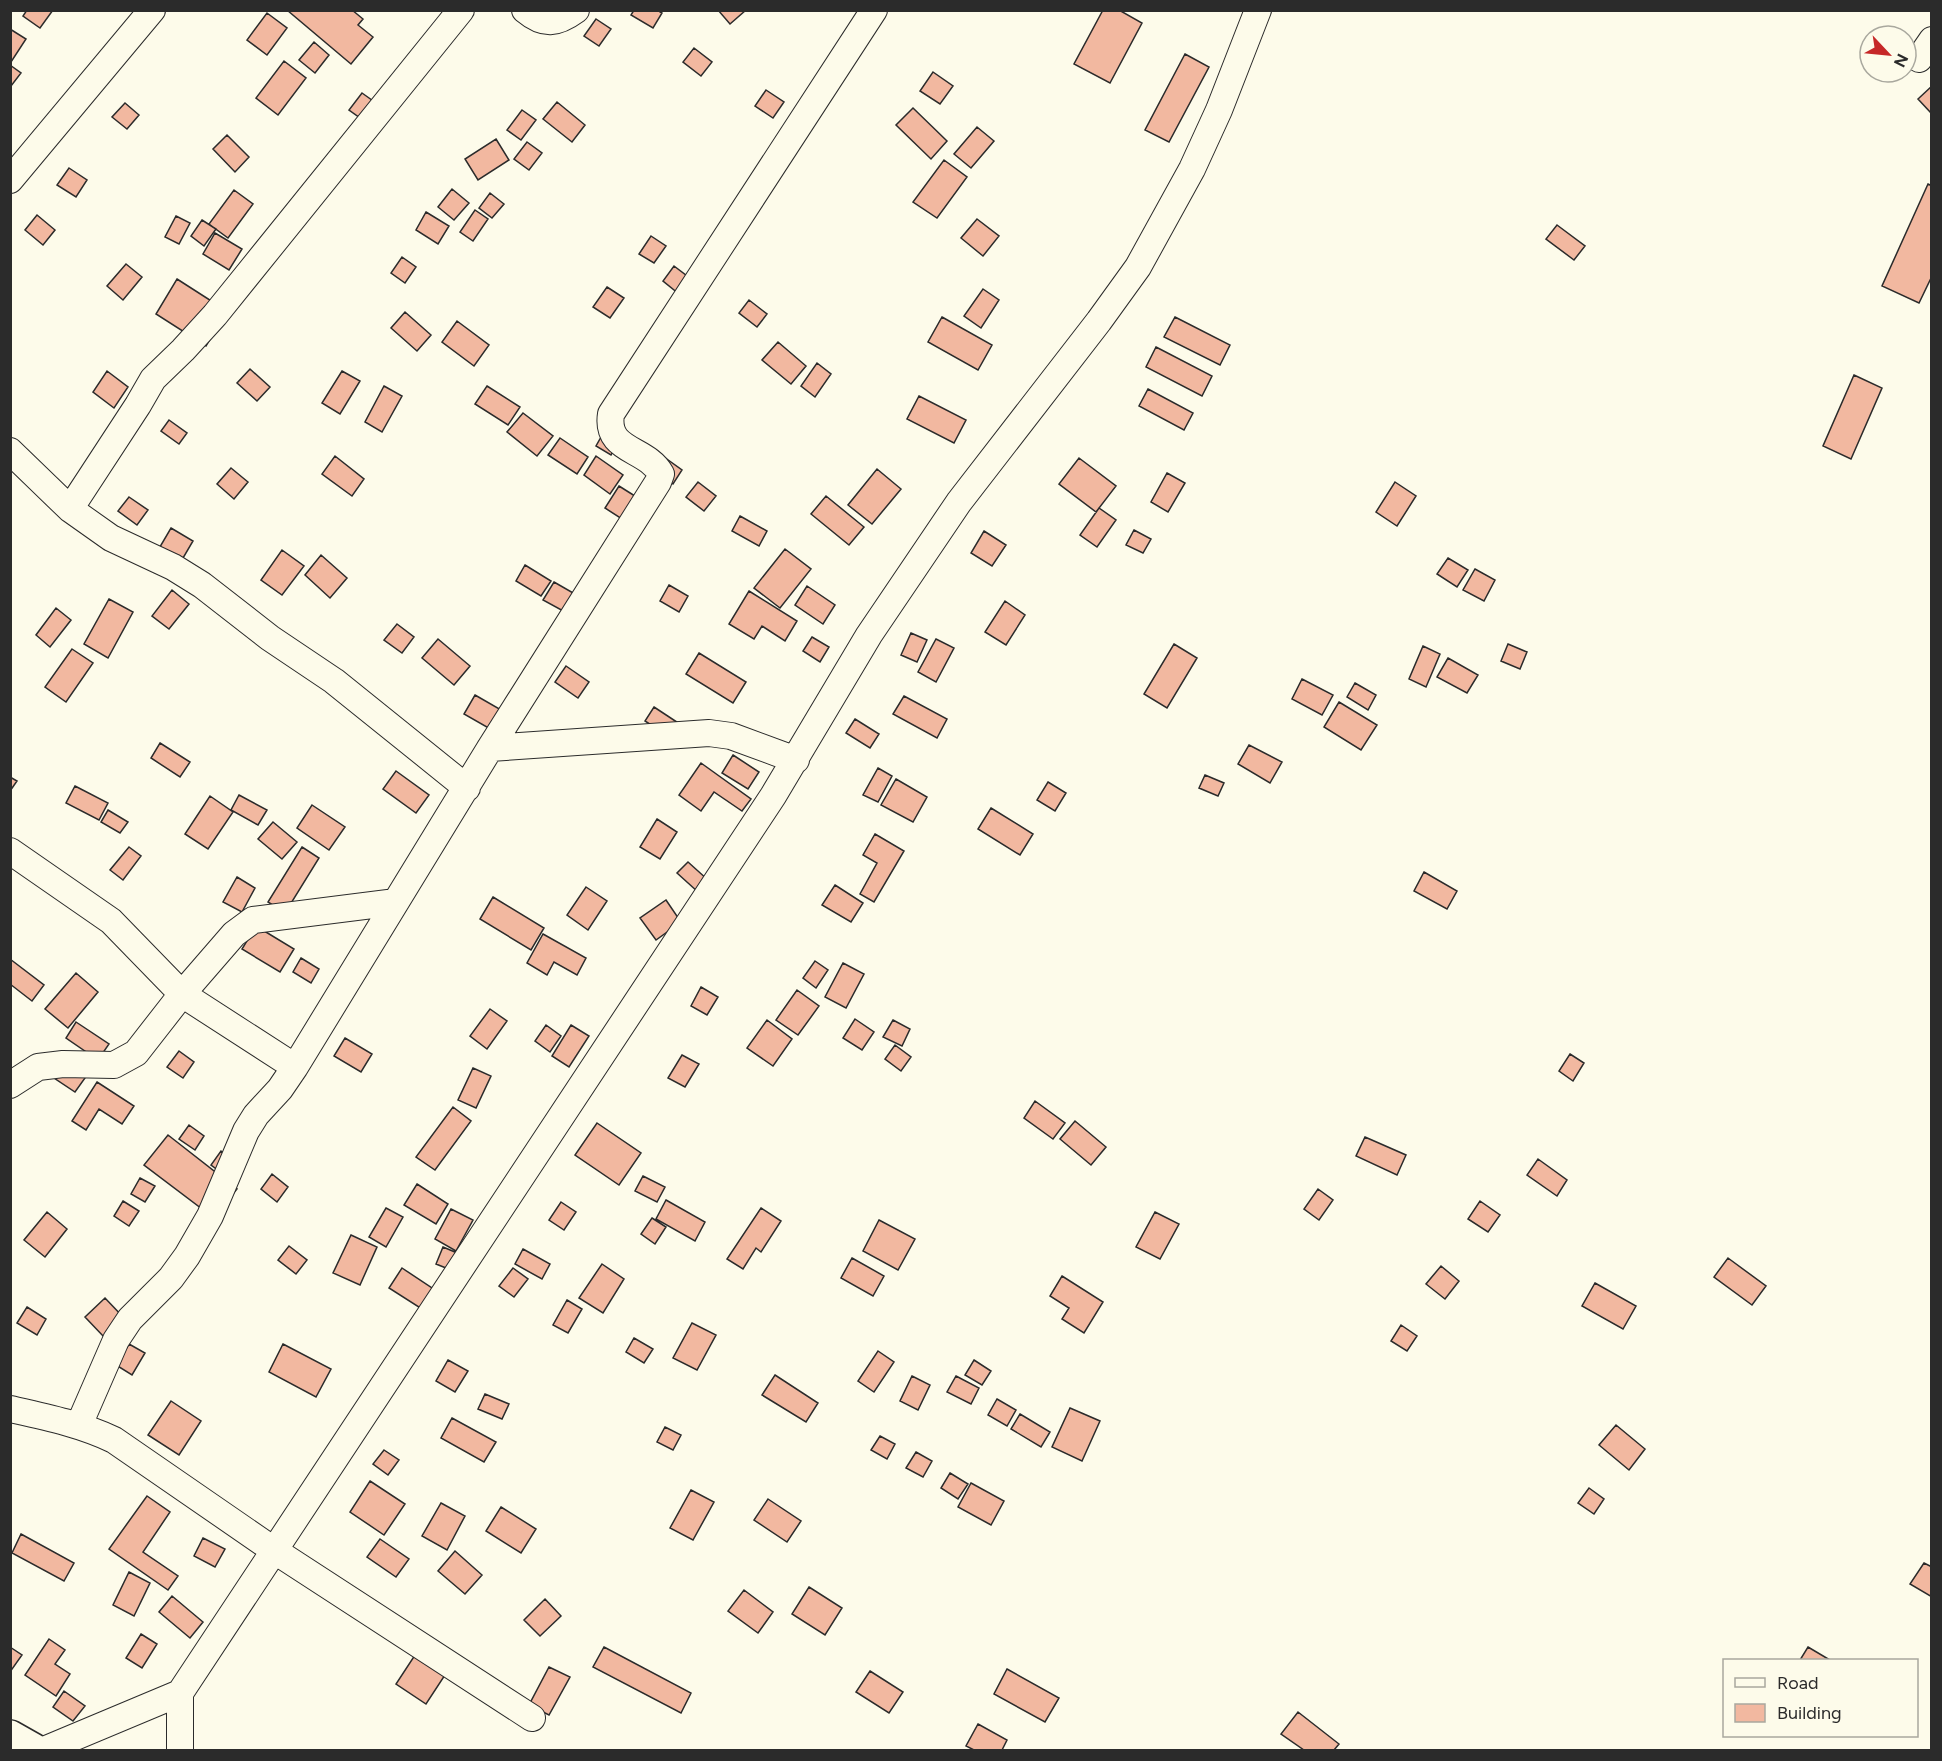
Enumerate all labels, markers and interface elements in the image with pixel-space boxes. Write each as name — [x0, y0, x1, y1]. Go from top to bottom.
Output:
north arrow — [1858, 24, 1918, 84]
text: N — [1890, 51, 1912, 70]
legend — [1723, 1659, 1918, 1737]
text: Road — [1777, 1672, 1818, 1694]
text: Building — [1777, 1702, 1842, 1724]

